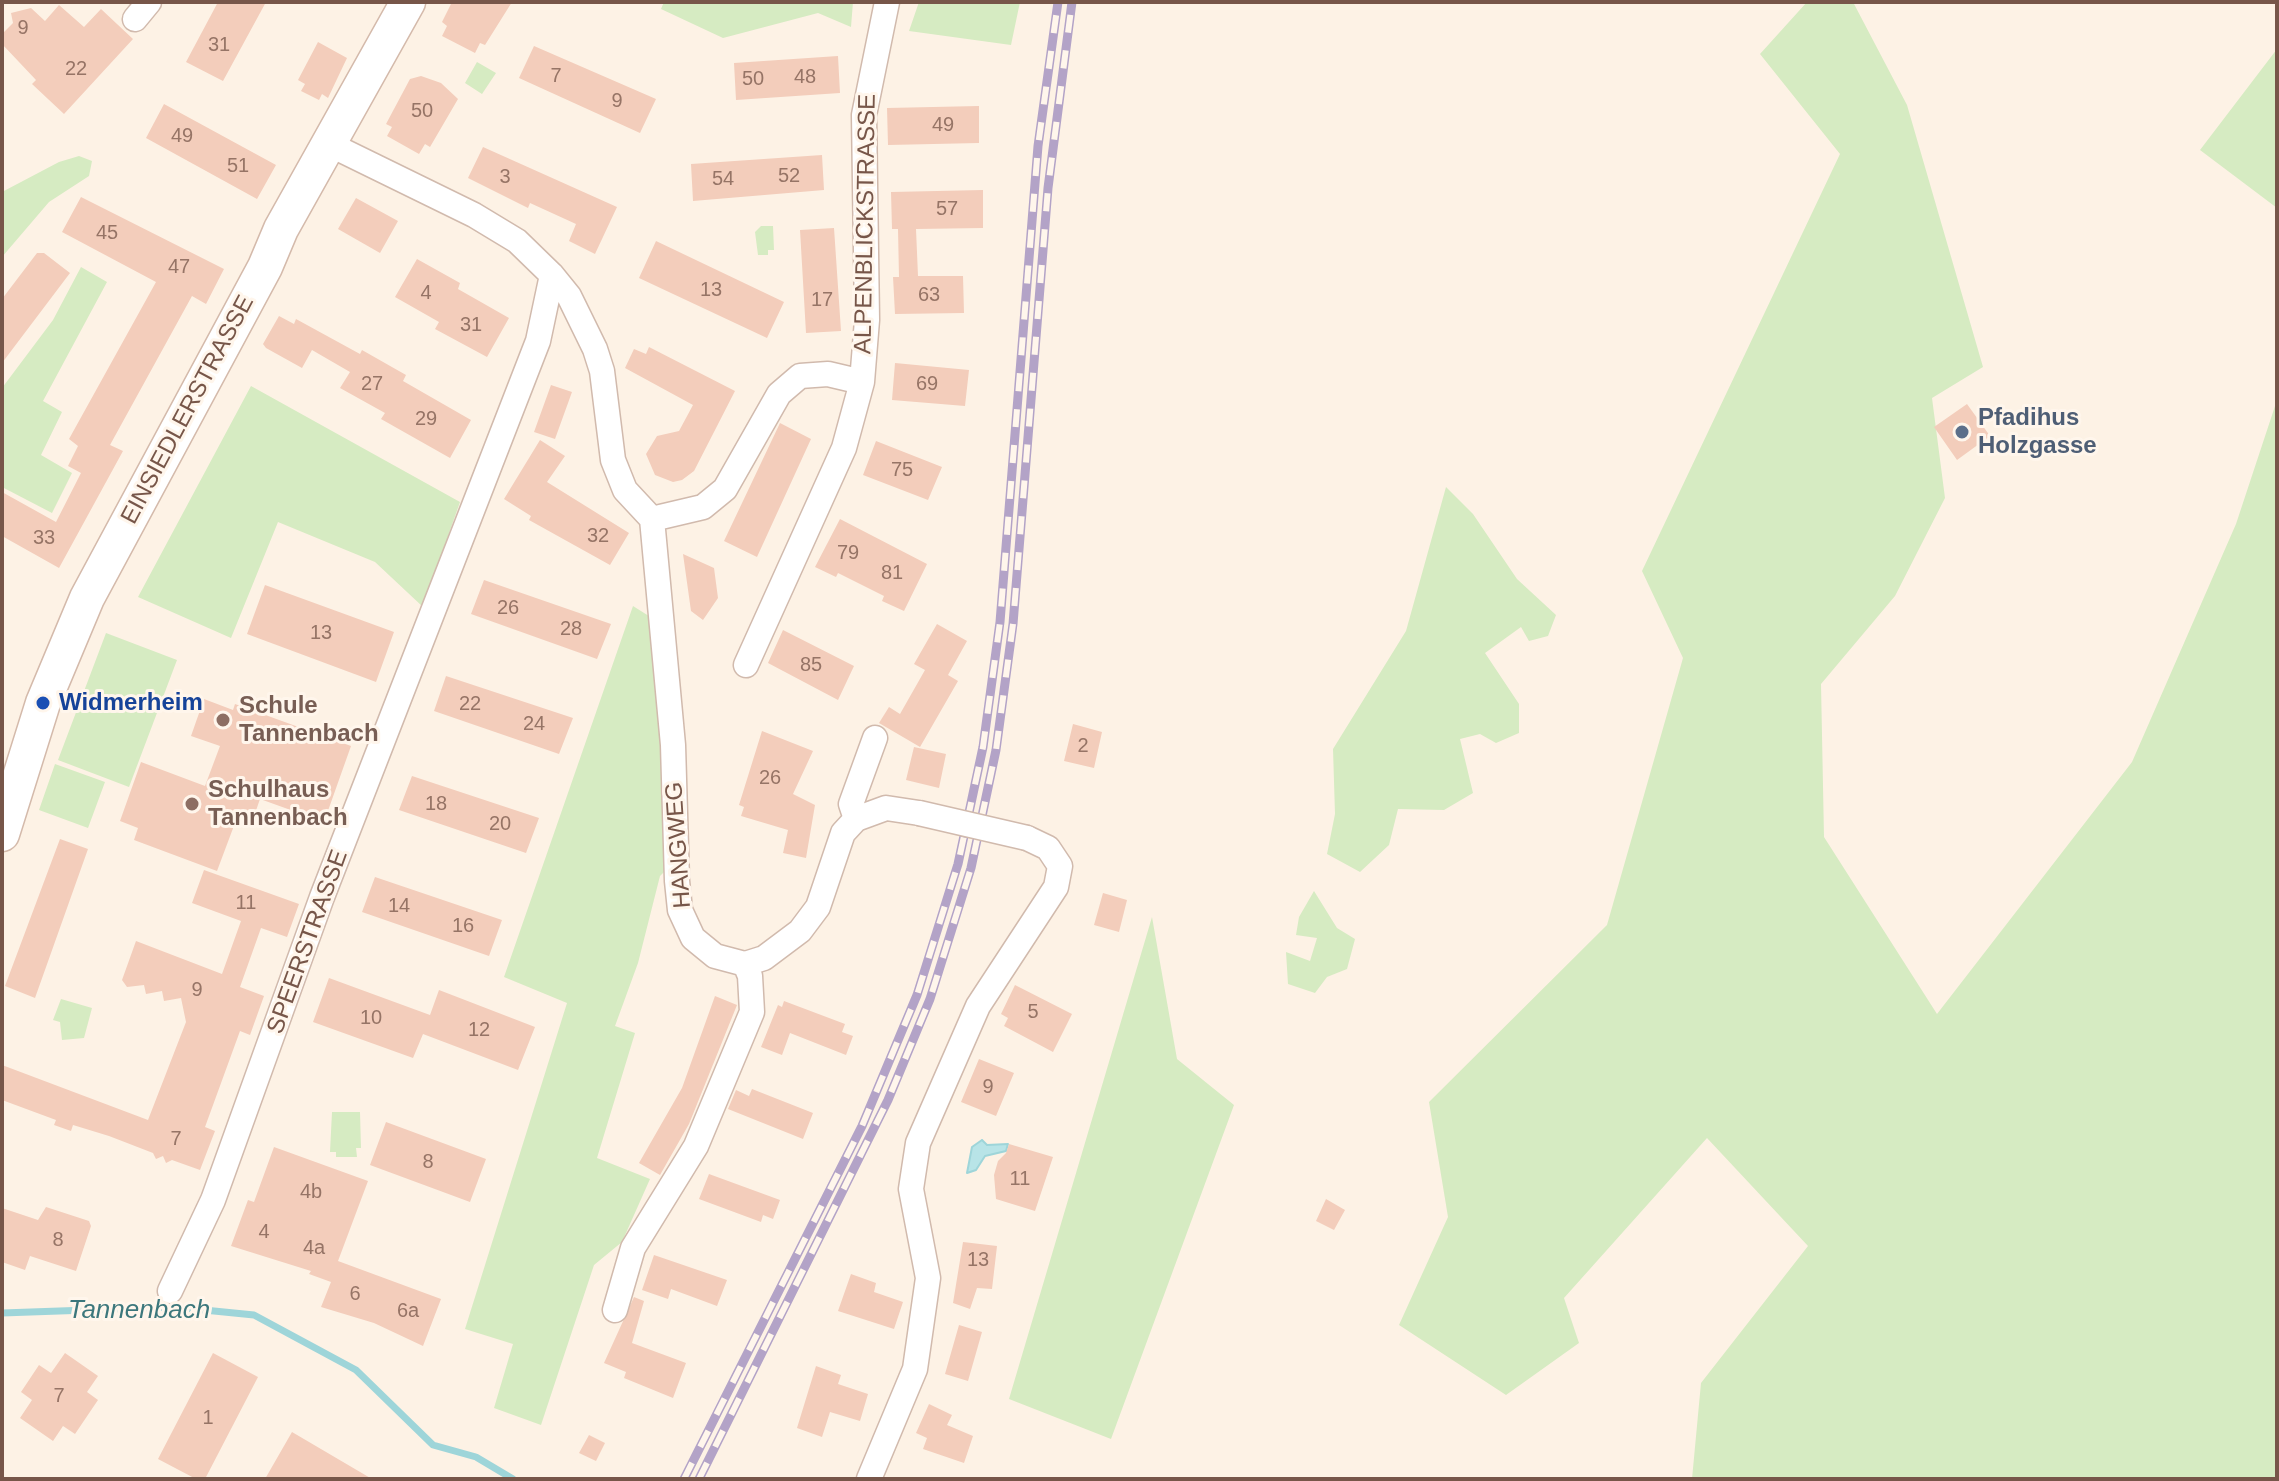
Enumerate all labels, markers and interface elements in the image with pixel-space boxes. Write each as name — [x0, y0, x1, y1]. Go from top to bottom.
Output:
house number: 9 — [17, 16, 29, 40]
house number: 31 — [208, 33, 230, 57]
house number: 22 — [65, 57, 87, 81]
house number: 7 — [550, 64, 562, 88]
house number: 48 — [794, 65, 816, 89]
house number: 50 — [742, 67, 764, 91]
house number: 9 — [611, 89, 623, 113]
street label: ALPENBLICKSTRASSE — [849, 94, 883, 354]
house number: 50 — [411, 99, 433, 123]
house number: 49 — [932, 113, 954, 137]
house number: 49 — [171, 124, 193, 148]
house number: 51 — [227, 154, 249, 178]
house number: 52 — [778, 164, 800, 188]
house number: 3 — [499, 165, 511, 189]
house number: 54 — [712, 167, 734, 191]
house number: 57 — [936, 197, 958, 221]
house number: 45 — [96, 221, 118, 245]
house number: 47 — [168, 255, 190, 279]
house number: 13 — [700, 278, 722, 302]
house number: 4 — [420, 281, 432, 305]
house number: 63 — [918, 283, 940, 307]
house number: 17 — [811, 288, 833, 312]
street label: EINSIEDLERSTRASSE — [115, 291, 261, 529]
house number: 31 — [460, 313, 482, 337]
house number: 27 — [361, 372, 383, 396]
house number: 69 — [916, 372, 938, 396]
place label: Pfadihus Holzgasse — [1978, 404, 2097, 460]
house number: 29 — [415, 407, 437, 431]
marker: Pfadihus Holzgasse — [1953, 423, 1971, 441]
house number: 75 — [891, 458, 913, 482]
house number: 32 — [587, 524, 609, 548]
house number: 33 — [33, 526, 55, 550]
house number: 79 — [837, 541, 859, 565]
house number: 81 — [881, 561, 903, 585]
house number: 26 — [497, 596, 519, 620]
house number: 28 — [560, 617, 582, 641]
house number: 13 — [310, 621, 332, 645]
house number: 85 — [800, 653, 822, 677]
place label: Widmerheim — [59, 689, 203, 717]
place label: Schule Tannenbach — [239, 692, 379, 748]
house number: 22 — [459, 692, 481, 716]
marker: Widmerheim — [34, 694, 52, 712]
marker: Schule Tannenbach — [214, 711, 232, 729]
house number: 24 — [523, 712, 545, 736]
house number: 2 — [1077, 734, 1089, 758]
house number: 26 — [759, 766, 781, 790]
place label: Schulhaus Tannenbach — [208, 776, 348, 832]
street label: HANGWEG — [660, 781, 698, 909]
house number: 18 — [425, 792, 447, 816]
marker: Schulhaus Tannenbach — [183, 795, 201, 813]
house number: 20 — [489, 812, 511, 836]
street label: SPEERSTRASSE — [261, 846, 355, 1038]
house number: 11 — [236, 891, 256, 915]
house number: 14 — [388, 894, 410, 918]
house number: 16 — [452, 914, 474, 938]
house number: 9 — [191, 978, 203, 1002]
house number: 5 — [1027, 1000, 1039, 1024]
house number: 10 — [360, 1006, 382, 1030]
house number: 12 — [468, 1018, 490, 1042]
house number: 9 — [982, 1075, 994, 1099]
house number: 7 — [170, 1127, 182, 1151]
house number: 8 — [422, 1150, 434, 1174]
house number: 11 — [1010, 1167, 1030, 1191]
house number: 4b — [300, 1180, 322, 1204]
house number: 4 — [258, 1220, 270, 1244]
house number: 8 — [52, 1228, 64, 1252]
house number: 4a — [303, 1236, 325, 1260]
house number: 13 — [967, 1248, 989, 1272]
house number: 6 — [349, 1282, 361, 1306]
water label: Tannenbach — [68, 1295, 210, 1327]
house number: 6a — [397, 1299, 419, 1323]
house number: 7 — [53, 1384, 65, 1408]
house number: 1 — [202, 1406, 214, 1430]

